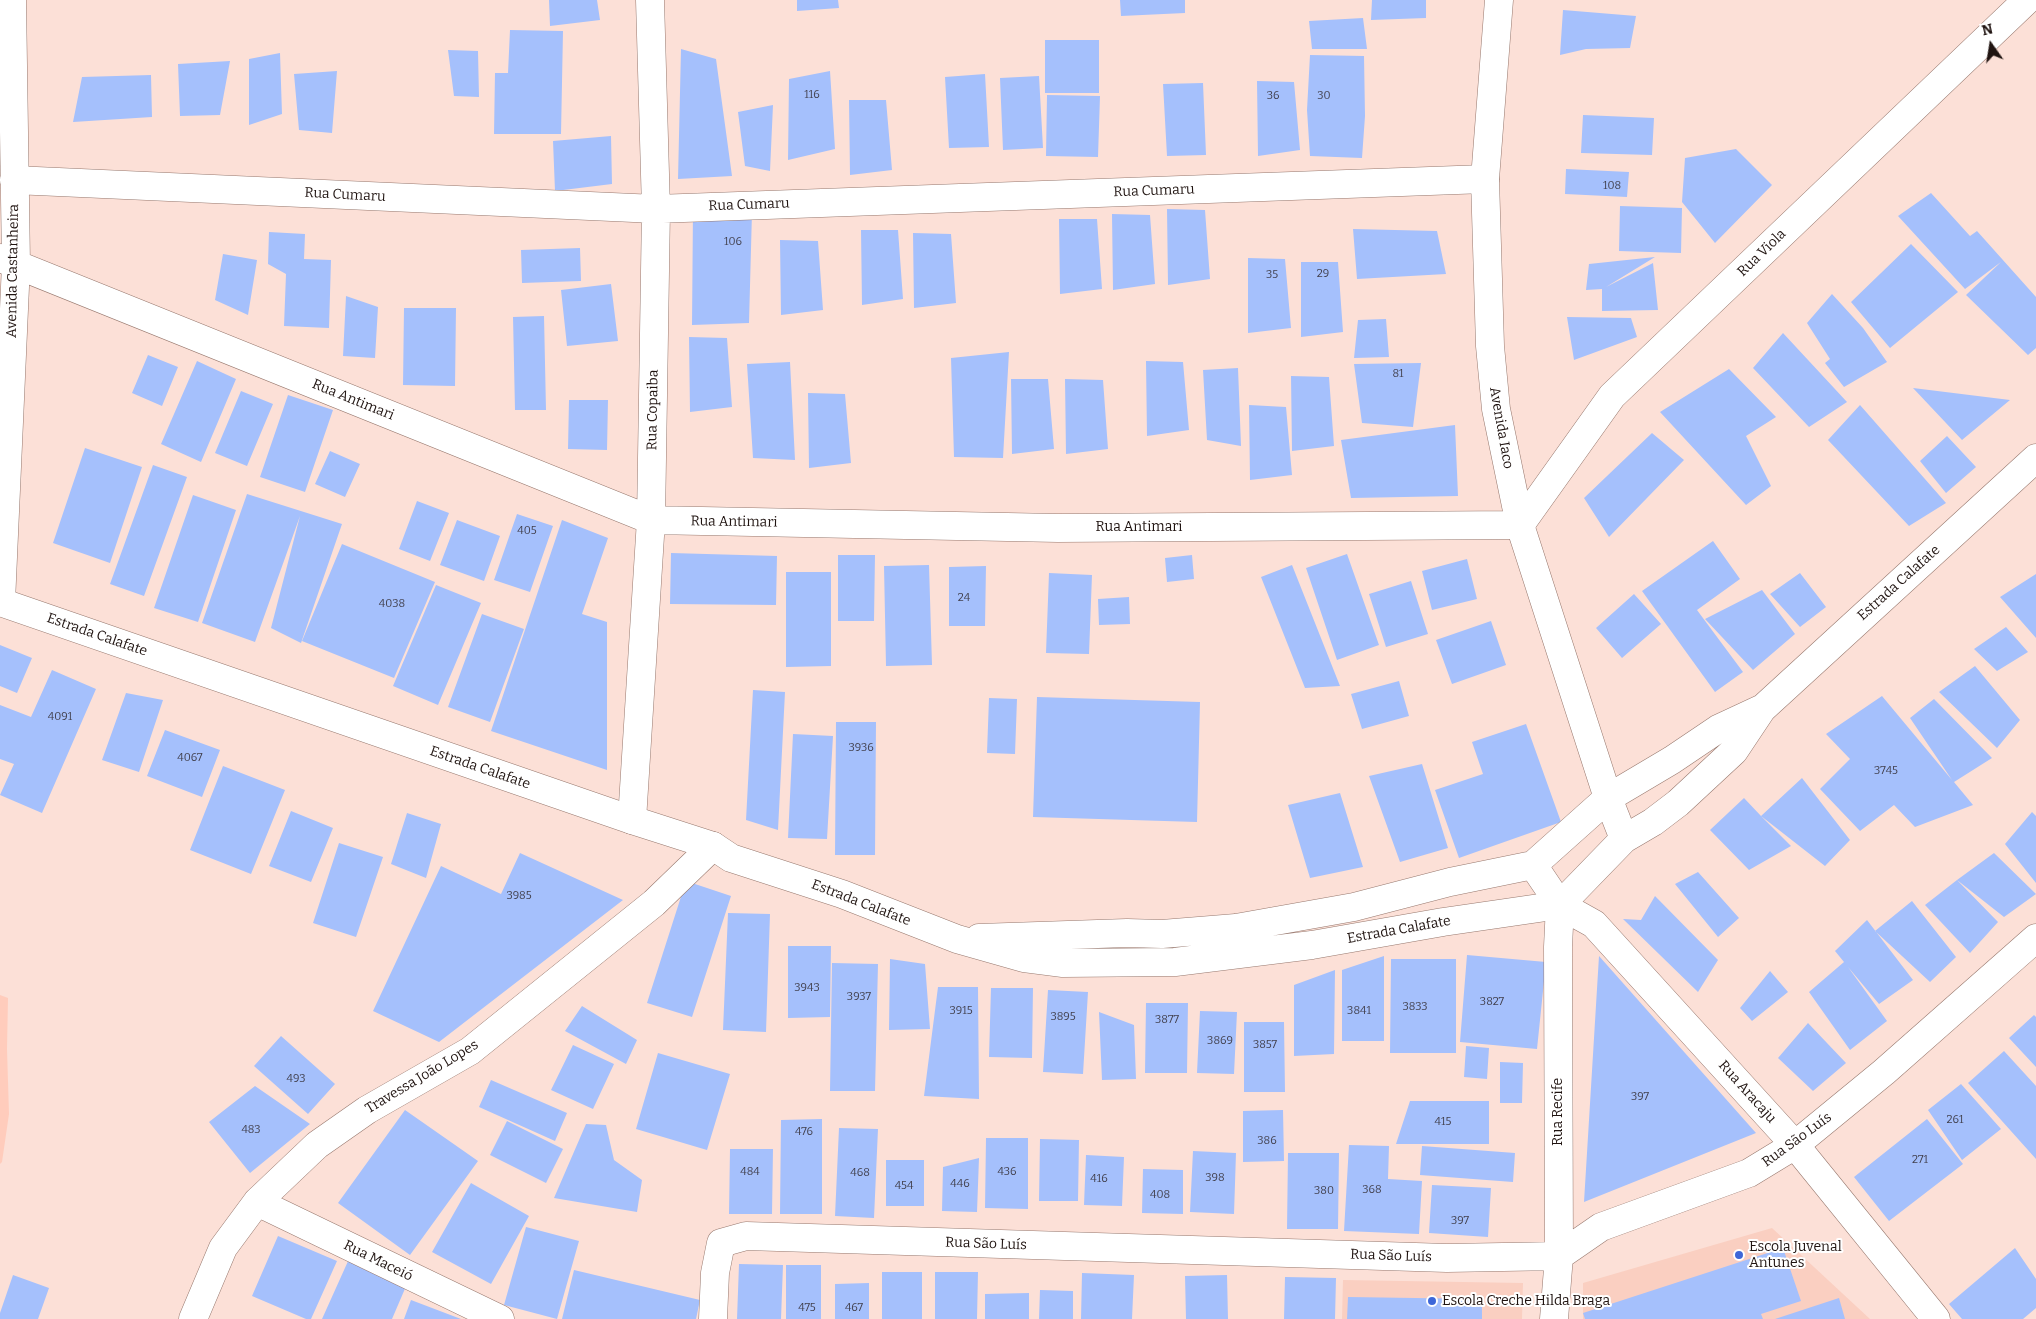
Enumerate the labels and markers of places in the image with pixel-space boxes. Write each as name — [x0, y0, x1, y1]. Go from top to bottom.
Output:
place label: Escola Juvenal Antunes — [1749, 1239, 1842, 1272]
marker: Escola Juvenal Antunes — [1733, 1249, 1745, 1261]
place label: Escola Creche Hilda Braga — [1442, 1293, 1610, 1309]
marker: Escola Creche Hilda Braga — [1426, 1295, 1438, 1307]

